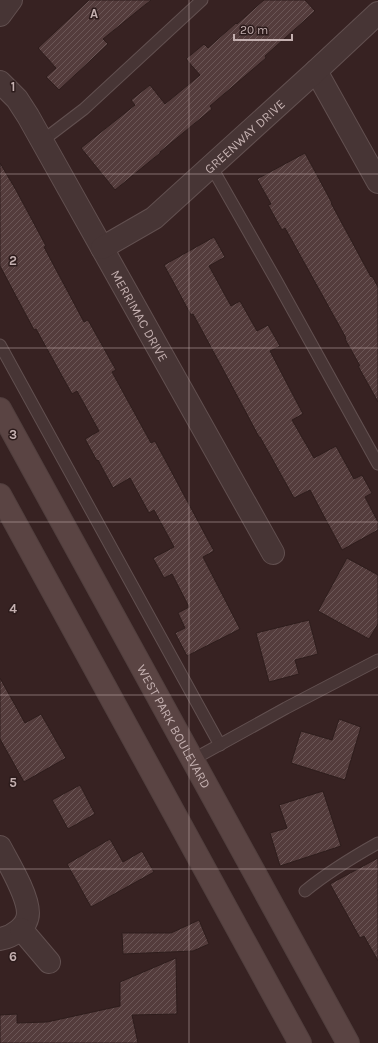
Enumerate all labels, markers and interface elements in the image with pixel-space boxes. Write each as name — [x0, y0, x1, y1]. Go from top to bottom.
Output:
text: A — [90, 6, 98, 21]
scale bar — [234, 16, 292, 42]
text: 20 m — [240, 23, 268, 37]
text: 1 — [11, 79, 15, 94]
street label: GREENWAY DRIVE — [201, 96, 288, 177]
text: 2 — [9, 253, 17, 268]
street label: MERRIMAC DRIVE — [108, 267, 171, 364]
text: 3 — [9, 427, 17, 442]
text: 4 — [9, 601, 17, 616]
street label: WEST PARK BOULEVARD — [134, 662, 214, 791]
text: 5 — [9, 775, 17, 790]
text: 6 — [9, 949, 17, 964]

